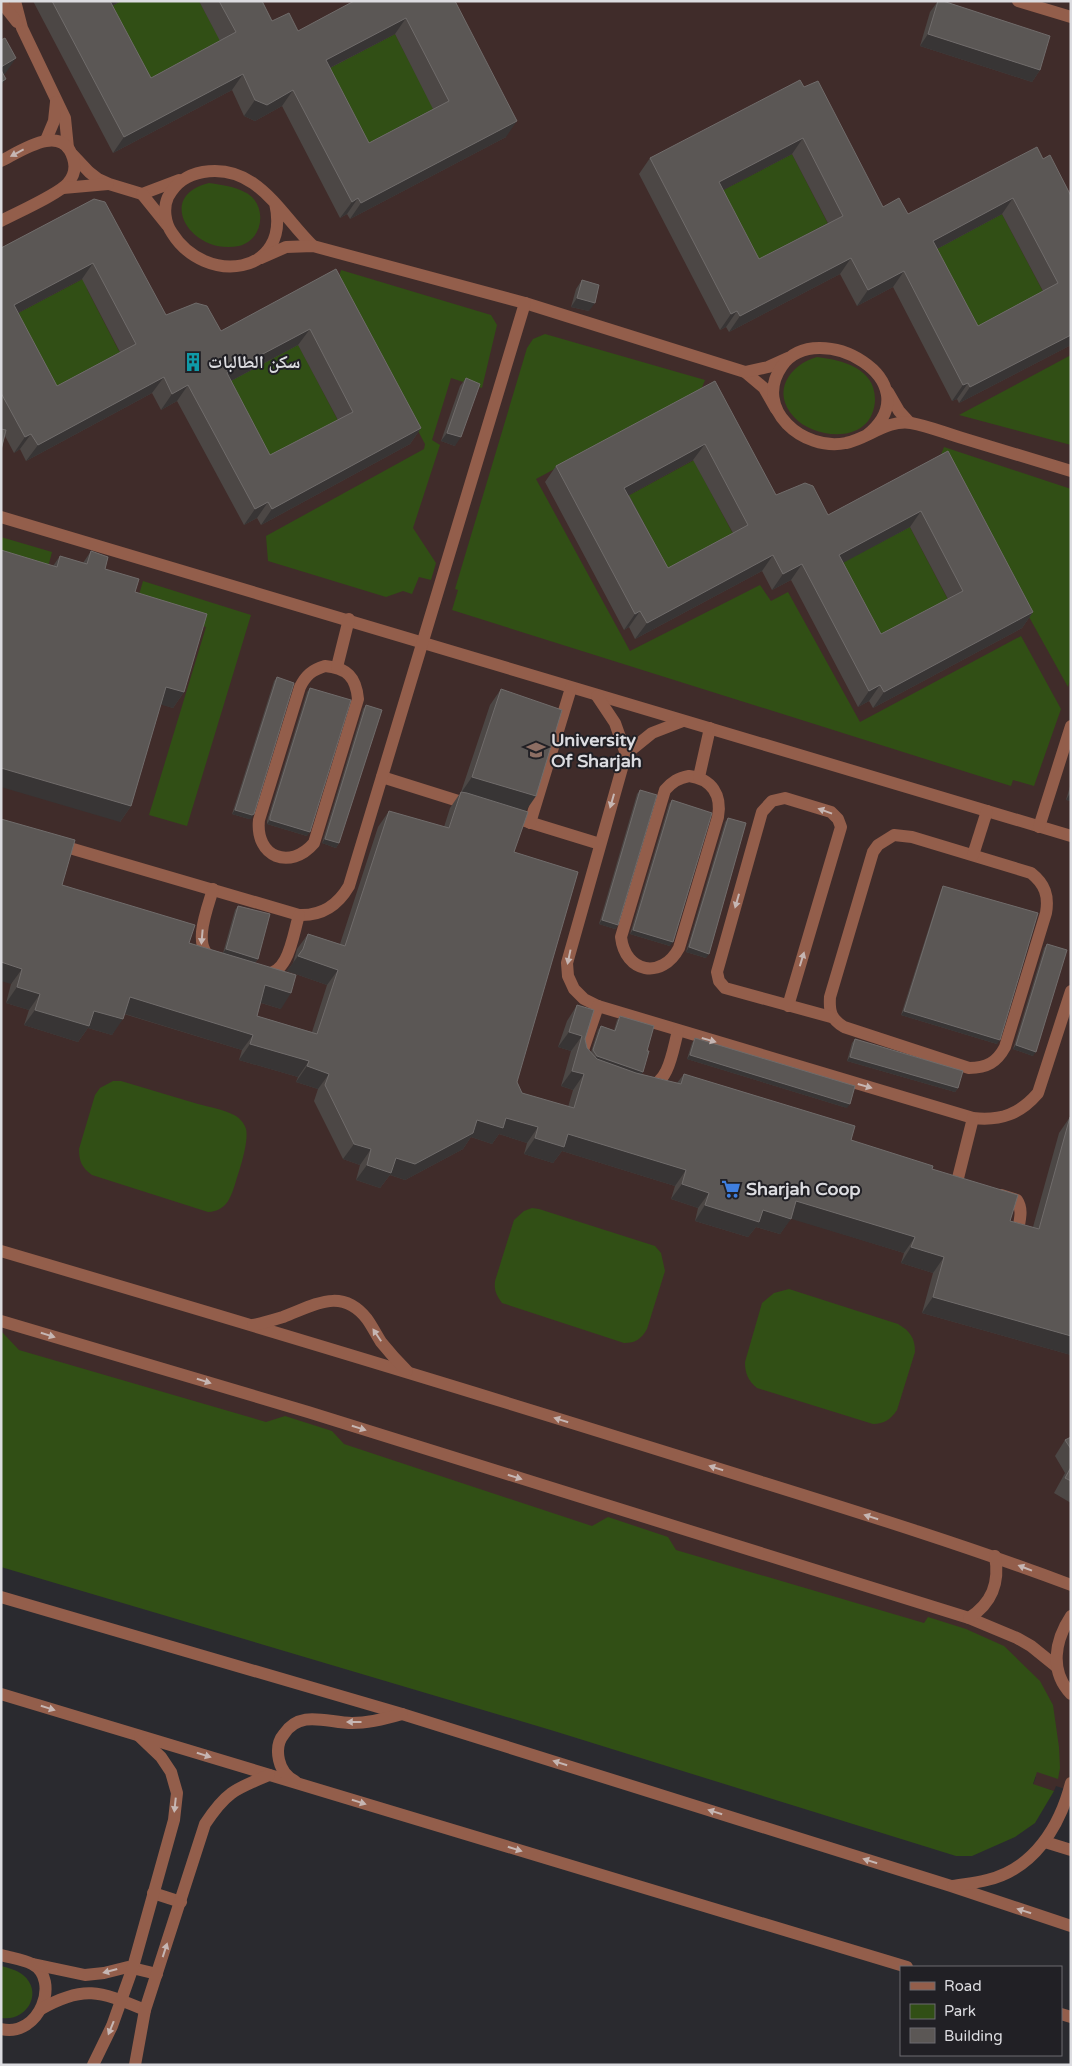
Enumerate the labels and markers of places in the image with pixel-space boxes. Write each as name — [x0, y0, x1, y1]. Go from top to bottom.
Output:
building icon: سكن الطالبات — [182, 351, 204, 373]
place label: سكن الطالبات — [208, 351, 300, 373]
place label: University Of Sharjah — [551, 729, 642, 772]
school or university icon: University Of Sharjah — [525, 739, 547, 761]
supermarket icon: Sharjah Coop — [720, 1178, 742, 1200]
place label: Sharjah Coop — [746, 1178, 861, 1200]

